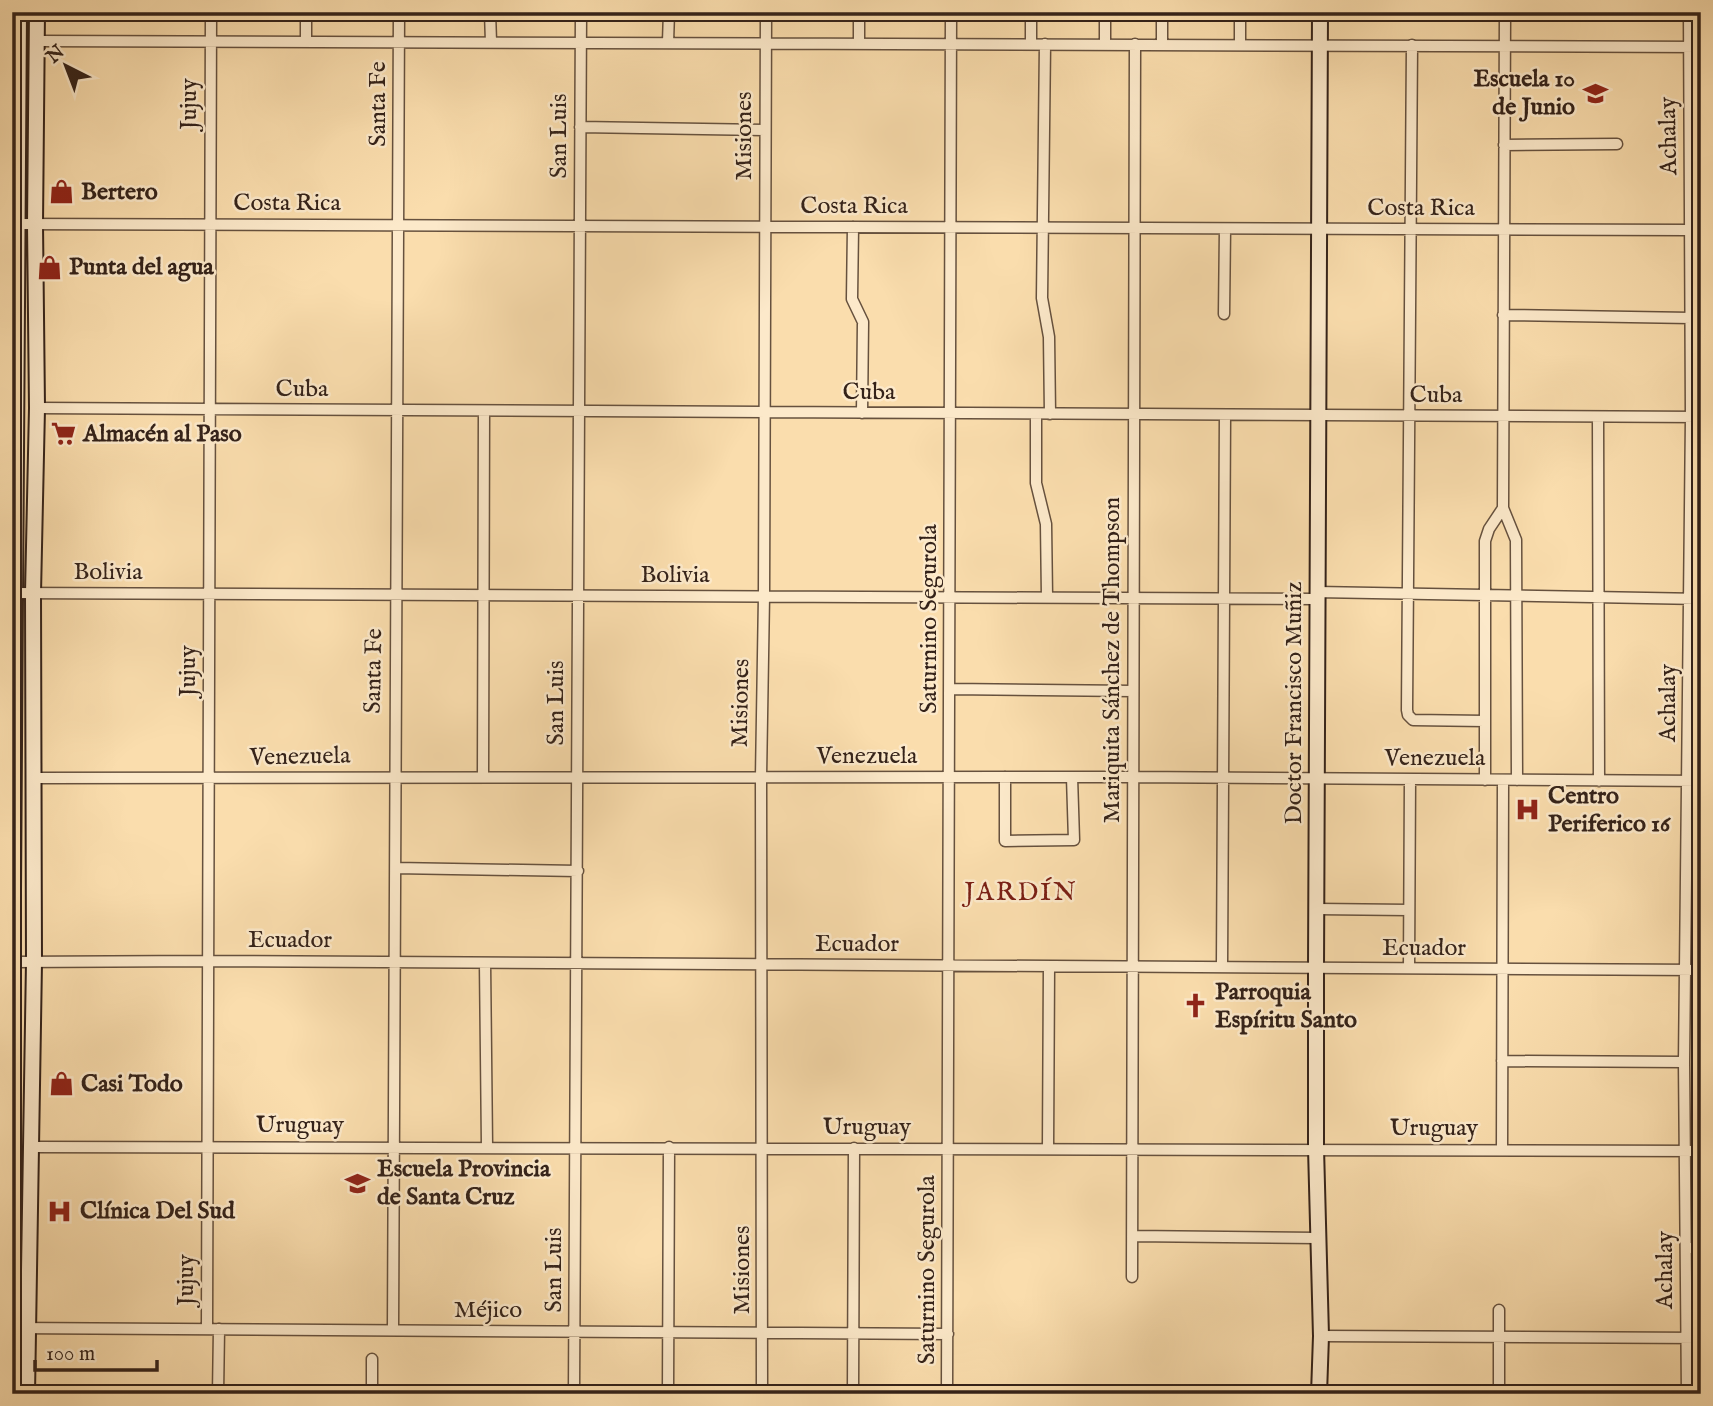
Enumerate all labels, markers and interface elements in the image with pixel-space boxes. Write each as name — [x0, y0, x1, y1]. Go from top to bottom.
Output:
north arrow — [32, 32, 102, 102]
text: N — [41, 40, 71, 70]
street label: Santa Fe — [363, 61, 394, 147]
place label: Escuela 10 de Junio — [1473, 64, 1575, 123]
street label: Jujuy — [174, 78, 205, 133]
school or university icon: Escuela 10 de Junio — [1581, 79, 1609, 107]
street label: Misiones — [729, 92, 760, 180]
street label: San Luis — [544, 93, 575, 179]
street label: Achalay — [1653, 96, 1685, 176]
place label: Bertero — [81, 177, 158, 208]
shop icon: Bertero — [47, 178, 75, 206]
street label: Costa Rica — [233, 188, 341, 219]
street label: Costa Rica — [800, 191, 908, 222]
street label: Costa Rica — [1367, 193, 1475, 224]
place label: Punta del agua — [69, 252, 214, 283]
shop icon: Punta del agua — [35, 253, 63, 281]
street label: Cuba — [276, 374, 329, 405]
street label: Cuba — [843, 377, 896, 408]
street label: Cuba — [1410, 380, 1463, 411]
place label: Almacén al Paso — [82, 419, 242, 450]
supermarket icon: Almacén al Paso — [49, 420, 77, 448]
street label: Mariquita Sánchez de Thompson — [1097, 497, 1128, 823]
street label: Saturnino Segurola — [914, 524, 945, 714]
street label: Bolivia — [73, 557, 143, 588]
street label: Bolivia — [640, 560, 710, 591]
street label: Doctor Francisco Muñiz — [1279, 581, 1310, 825]
street label: Santa Fe — [358, 628, 390, 714]
street label: Jujuy — [173, 645, 204, 700]
street label: Misiones — [725, 658, 757, 748]
street label: San Luis — [541, 660, 572, 746]
street label: Achalay — [1653, 664, 1684, 743]
street label: Venezuela — [248, 741, 351, 773]
street label: Venezuela — [816, 741, 918, 772]
street label: Venezuela — [1384, 743, 1486, 774]
place label: Centro Periferico 16 — [1548, 781, 1671, 840]
hospital icon: Centro Periferico 16 — [1514, 796, 1542, 824]
district label: JARDÍN — [961, 876, 1078, 909]
street label: Ecuador — [248, 925, 332, 956]
street label: Ecuador — [815, 929, 899, 960]
street label: Ecuador — [1382, 933, 1466, 964]
place label: Parroquia Espíritu Santo — [1215, 977, 1357, 1036]
church icon: Parroquia Espíritu Santo — [1181, 992, 1209, 1020]
place label: Casi Todo — [81, 1069, 183, 1100]
shop icon: Casi Todo — [47, 1070, 75, 1098]
street label: Uruguay — [256, 1110, 344, 1141]
street label: Uruguay — [823, 1112, 911, 1143]
street label: Uruguay — [1390, 1113, 1478, 1144]
place label: Escuela Provincia de Santa Cruz — [377, 1154, 551, 1213]
school or university icon: Escuela Provincia de Santa Cruz — [343, 1169, 371, 1197]
street label: Saturnino Segurola — [912, 1175, 943, 1365]
place label: Clínica Del Sud — [80, 1196, 236, 1227]
hospital icon: Clínica Del Sud — [46, 1197, 74, 1225]
street label: Misiones — [727, 1226, 758, 1314]
street label: San Luis — [539, 1227, 570, 1313]
street label: Achalay — [1650, 1231, 1681, 1310]
street label: Jujuy — [171, 1254, 202, 1309]
street label: Méjico — [454, 1295, 522, 1326]
scale bar — [35, 1329, 158, 1373]
text: 100 m — [46, 1341, 95, 1368]

